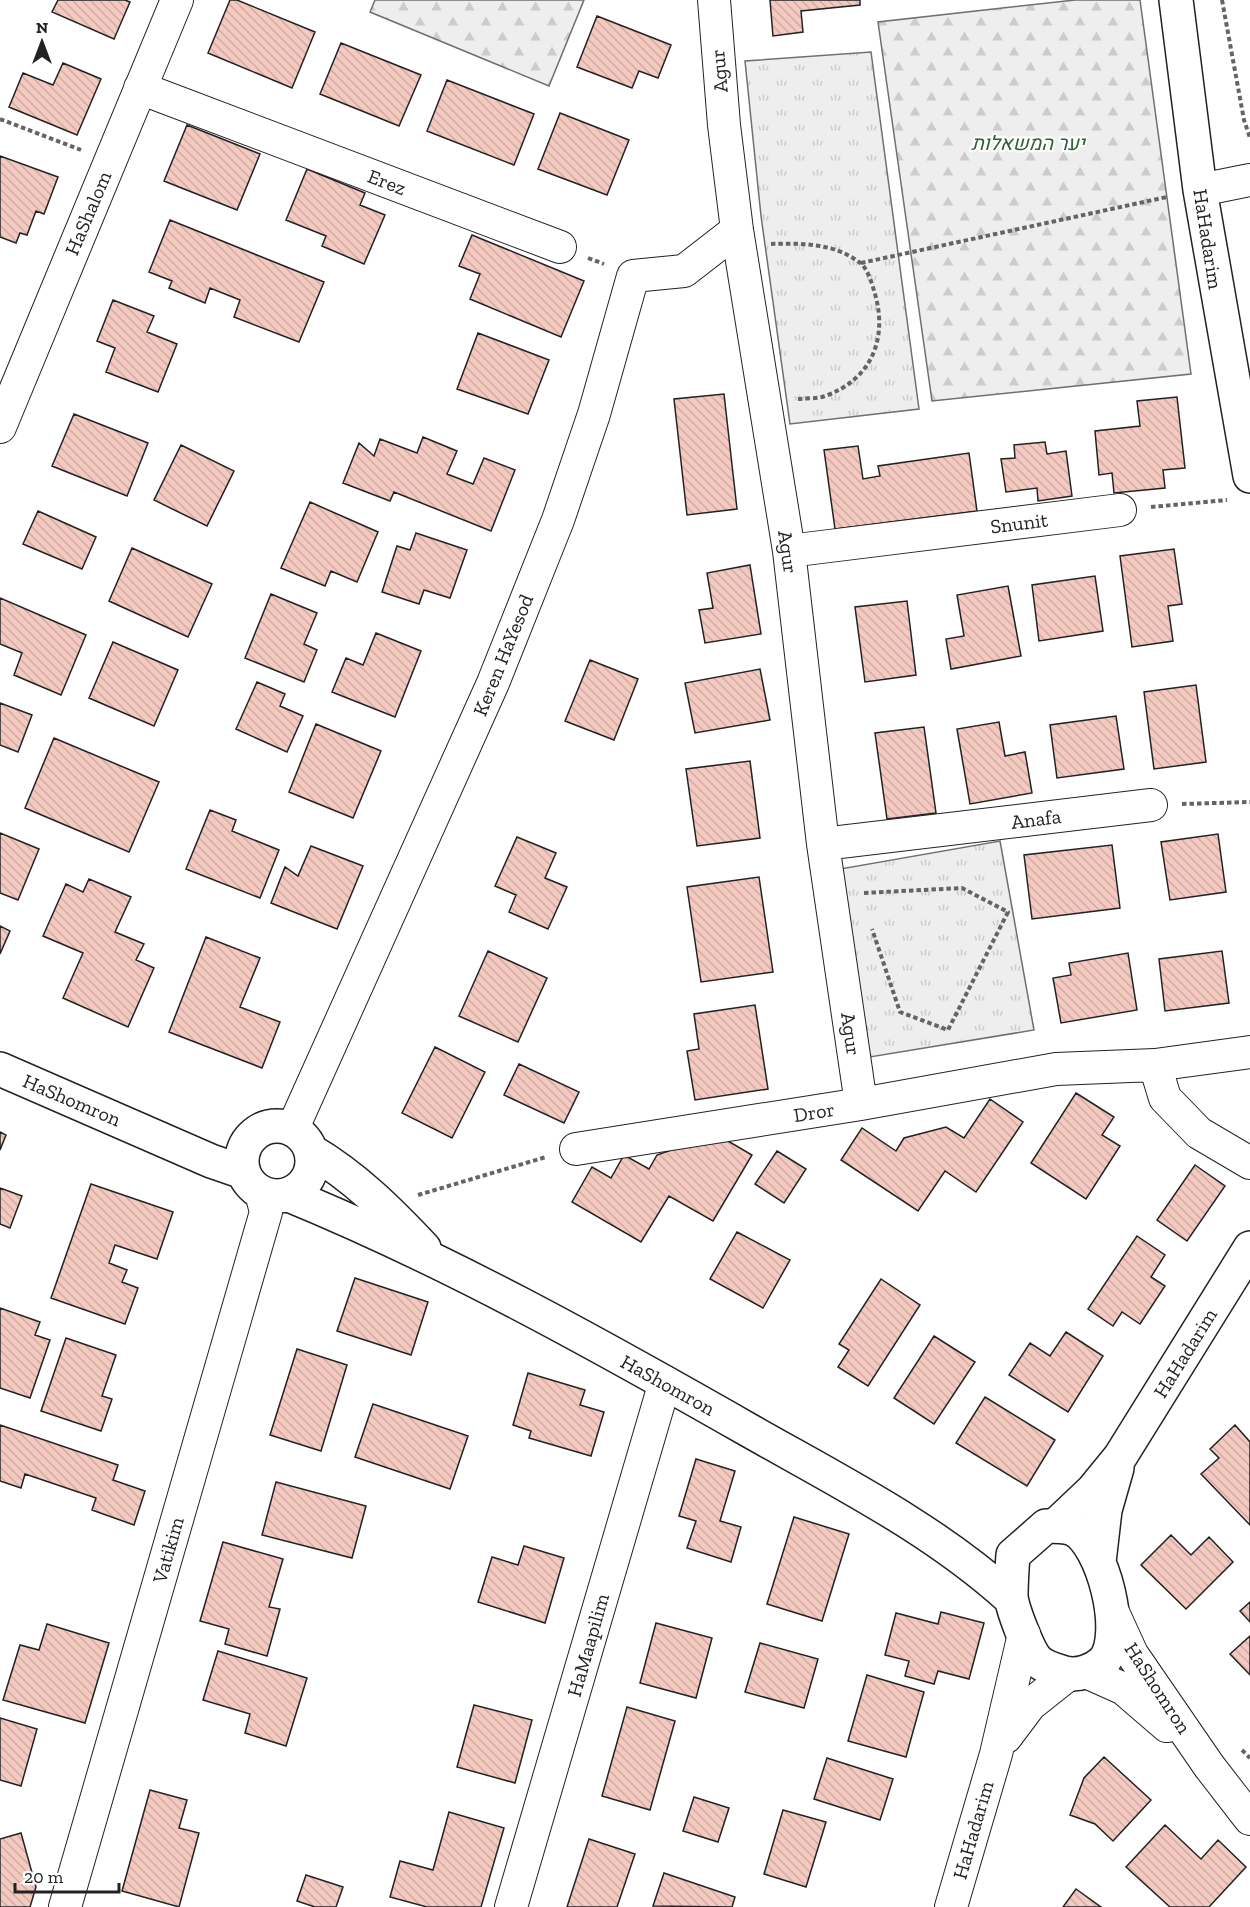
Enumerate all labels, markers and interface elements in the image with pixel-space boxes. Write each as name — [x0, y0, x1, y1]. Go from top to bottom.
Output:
north arrow — [12, 12, 72, 72]
text: N — [36, 18, 48, 37]
street label: Agur — [705, 48, 733, 94]
park label: יער המשאלות — [971, 131, 1087, 155]
street label: Erez — [365, 164, 409, 200]
street label: HaShalom — [60, 167, 117, 259]
street label: HaHadarim — [1188, 187, 1228, 291]
street label: Snunit — [989, 507, 1050, 538]
street label: Agur — [773, 529, 803, 575]
street label: Keren HaYesod — [468, 591, 538, 719]
street label: Anafa — [1010, 804, 1063, 834]
street label: Agur — [836, 1011, 866, 1057]
street label: HaShomron — [19, 1069, 125, 1132]
street label: Dror — [792, 1097, 836, 1127]
street label: HaHadarim — [1148, 1303, 1222, 1402]
street label: HaShomron — [617, 1349, 720, 1421]
street label: Vatikim — [147, 1513, 189, 1587]
street label: HaMaapilim — [562, 1590, 614, 1699]
street label: HaShomron — [1120, 1638, 1197, 1739]
street label: HaHadarim — [948, 1777, 999, 1882]
scale bar — [15, 1856, 118, 1894]
text: 20 m — [24, 1866, 64, 1888]

